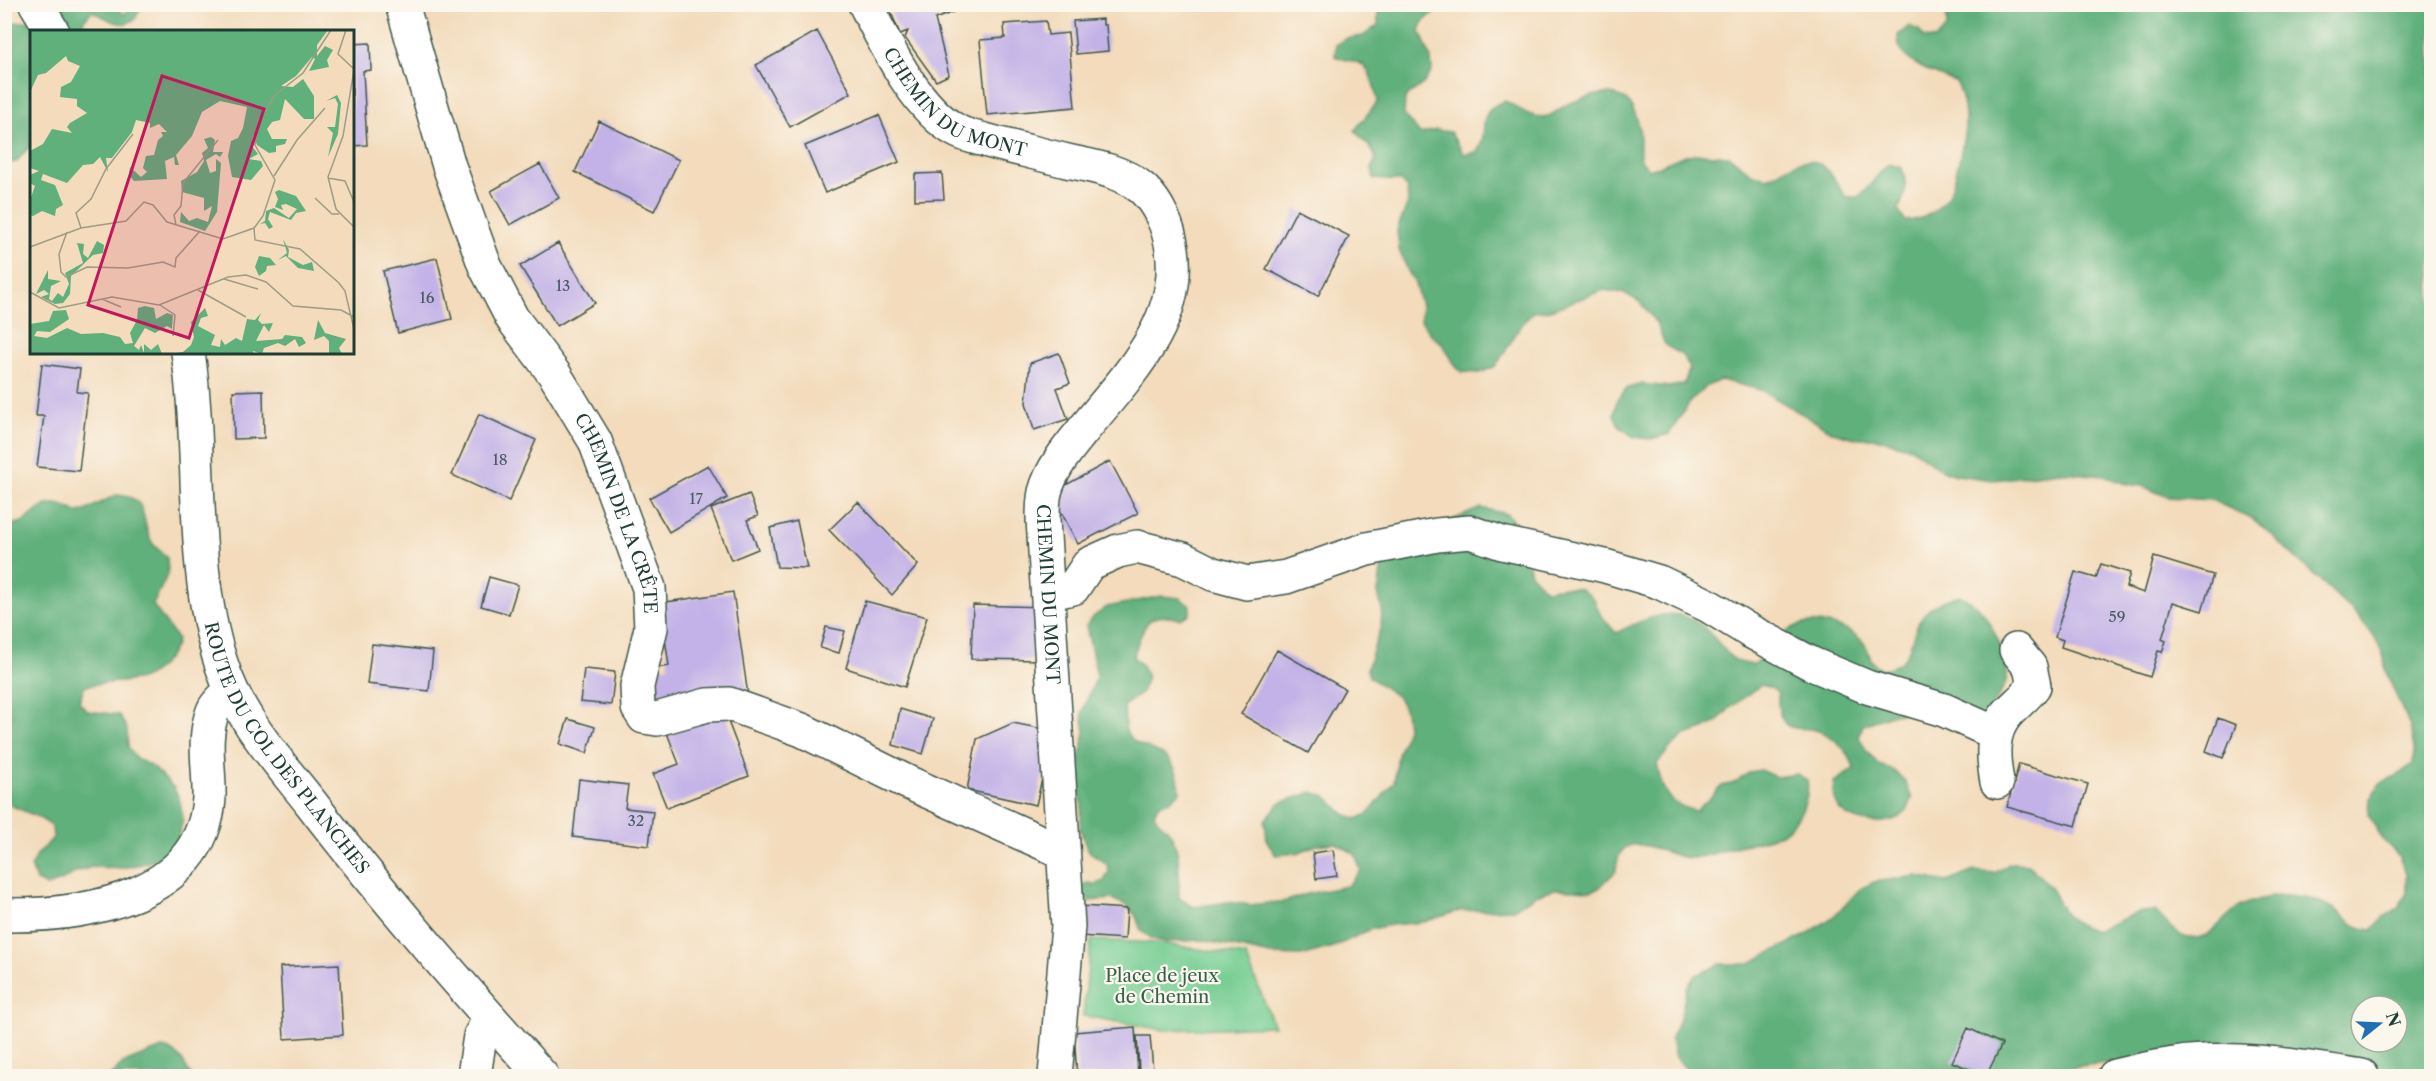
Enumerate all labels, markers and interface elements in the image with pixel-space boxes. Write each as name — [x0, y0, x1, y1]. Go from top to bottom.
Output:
inset map — [30, 30, 354, 354]
street label: CHEMIN DU MONT — [879, 44, 1030, 162]
house number: 13 — [556, 276, 570, 295]
house number: 16 — [419, 288, 435, 307]
street label: CHEMIN DE LA CRÊTE — [570, 409, 661, 614]
house number: 18 — [492, 450, 508, 469]
house number: 17 — [689, 489, 703, 508]
street label: CHEMIN DU MONT — [1032, 504, 1064, 686]
house number: 59 — [2109, 607, 2125, 626]
street label: ROUTE DU COL DES PLANCHES — [200, 620, 374, 879]
house number: 32 — [628, 811, 644, 830]
park label: Place de jeux de Chemin — [1105, 965, 1219, 1008]
north arrow — [2349, 994, 2409, 1054]
text: N — [2382, 1010, 2405, 1029]

